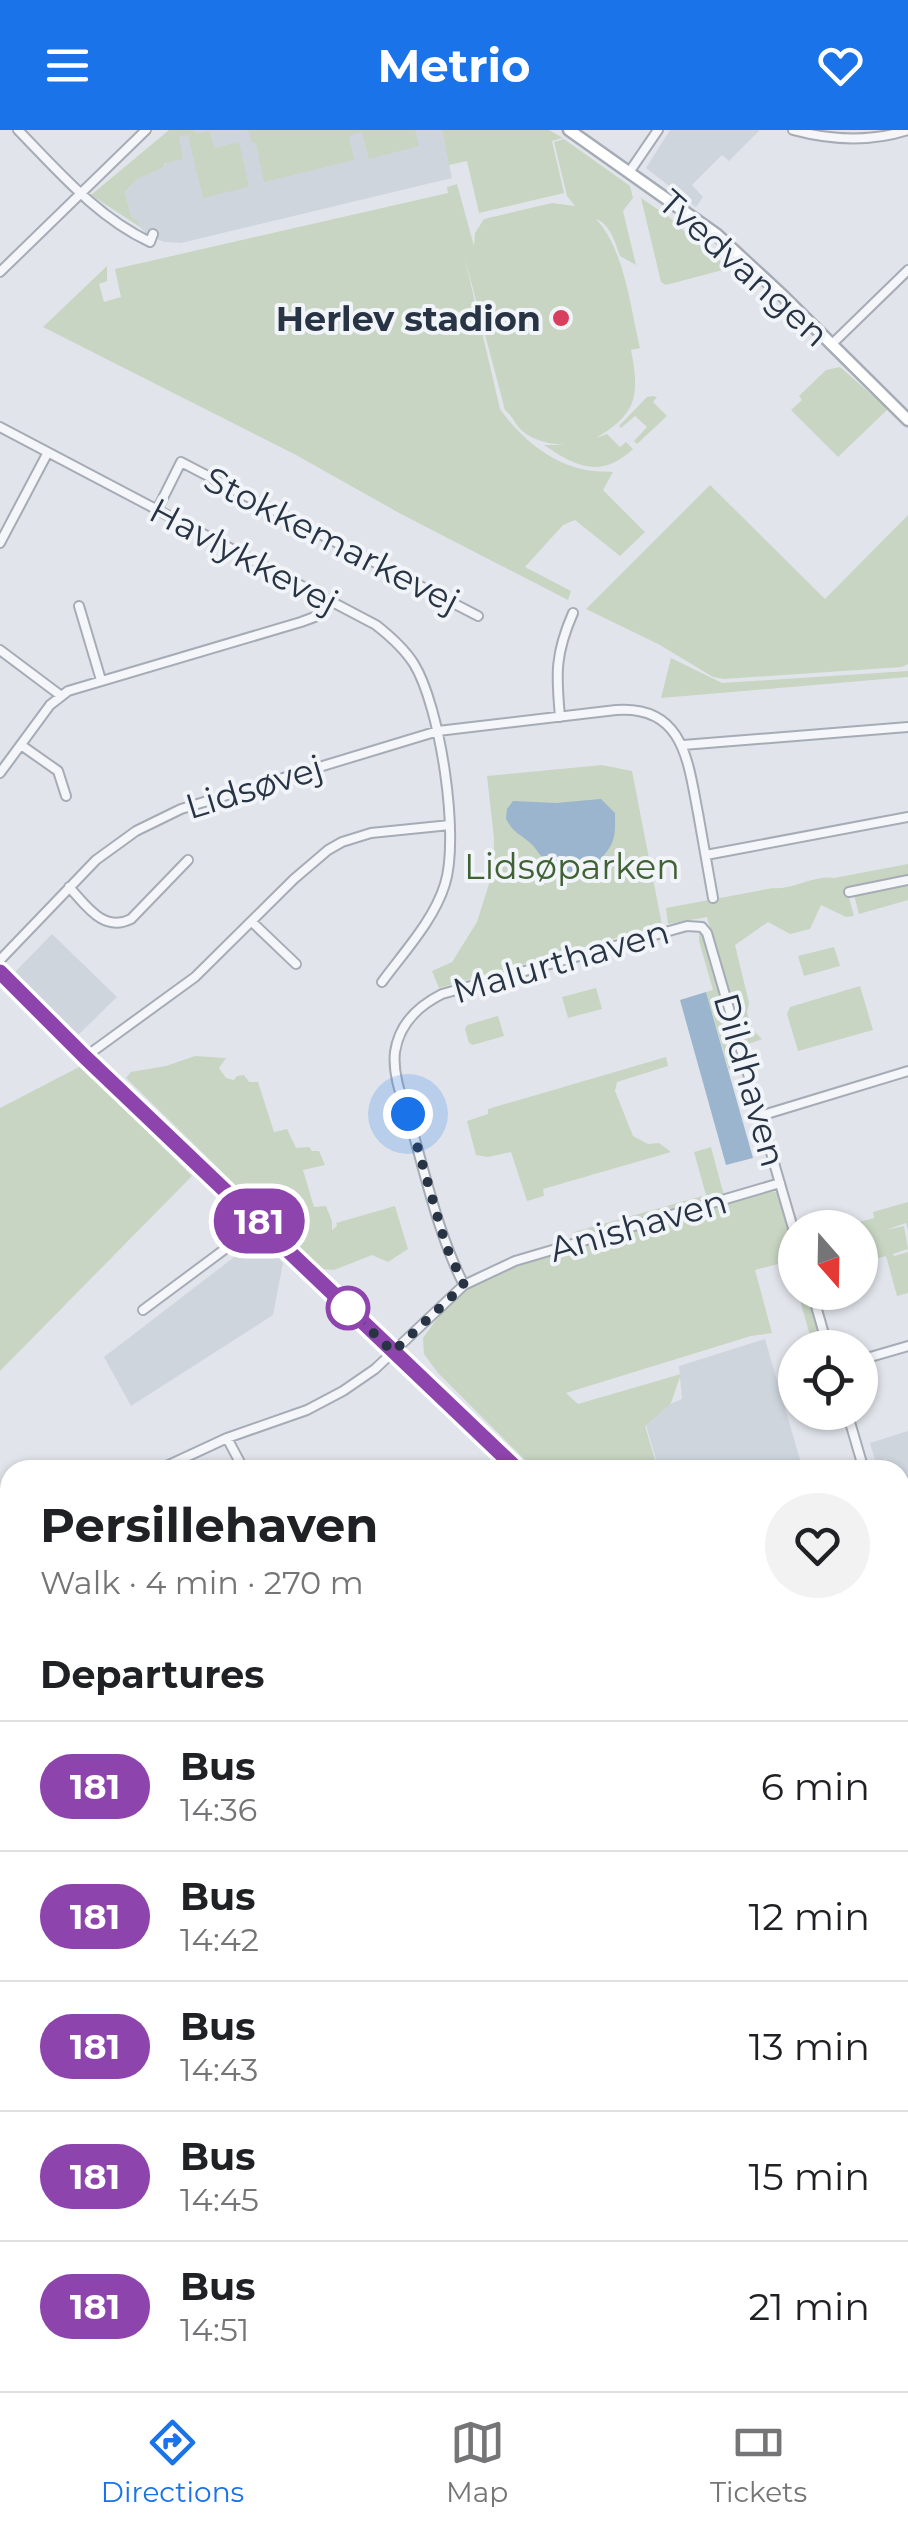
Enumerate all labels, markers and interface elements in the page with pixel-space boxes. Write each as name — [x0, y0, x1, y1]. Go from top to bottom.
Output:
icon: menu — [40, 38, 95, 93]
text: Metrio — [377, 38, 531, 93]
icon: heart — [813, 38, 868, 93]
street label: Tvedvangen — [650, 181, 838, 355]
place label: Herlev stadion — [276, 297, 541, 340]
marker: Herlev stadion — [550, 307, 572, 329]
street label: Stokkemarkevej — [197, 457, 467, 623]
street label: Havlykkevej — [143, 488, 345, 624]
street label: Lidsøvej — [180, 746, 328, 828]
park label: Lidsøparken — [464, 845, 680, 888]
street label: Malurthaven — [448, 910, 674, 1012]
street label: Dildhaven — [705, 988, 795, 1172]
your location — [383, 1089, 433, 1139]
street label: Anishaven — [544, 1179, 732, 1271]
line badge: 181 — [202, 1188, 316, 1254]
text: 181 — [234, 1200, 284, 1243]
north arrow — [778, 1210, 878, 1310]
map controls — [778, 1210, 878, 1430]
unlabelled marker — [327, 1287, 369, 1329]
button: locate — [778, 1330, 878, 1430]
button: heart — [765, 1493, 870, 1598]
text: Persillehaven — [40, 1496, 378, 1554]
text: Walk · 4 min · 270 m — [40, 1563, 364, 1602]
text: Departures — [40, 1651, 264, 1698]
text: Bus — [180, 1743, 255, 1790]
text: 6 min — [761, 1763, 870, 1810]
text: 181 — [70, 1765, 120, 1808]
text: 14:36 — [180, 1790, 257, 1829]
text: Bus — [180, 1873, 255, 1920]
text: 12 min — [749, 1893, 870, 1940]
text: 181 — [70, 1895, 120, 1938]
text: 14:42 — [180, 1920, 259, 1959]
text: Bus — [180, 2003, 255, 2050]
text: 13 min — [749, 2023, 870, 2070]
text: 181 — [70, 2025, 120, 2068]
text: 14:43 — [180, 2050, 258, 2089]
text: Bus — [180, 2133, 255, 2180]
text: 15 min — [749, 2153, 870, 2200]
text: 181 — [70, 2155, 120, 2198]
text: 14:45 — [180, 2180, 259, 2219]
text: Bus — [180, 2263, 255, 2310]
text: 21 min — [749, 2283, 870, 2330]
text: 181 — [70, 2285, 120, 2328]
text: 14:51 — [180, 2310, 249, 2349]
tab: Directions — [101, 2415, 244, 2509]
tab: Map — [446, 2415, 508, 2509]
tab: Tickets — [710, 2415, 807, 2509]

